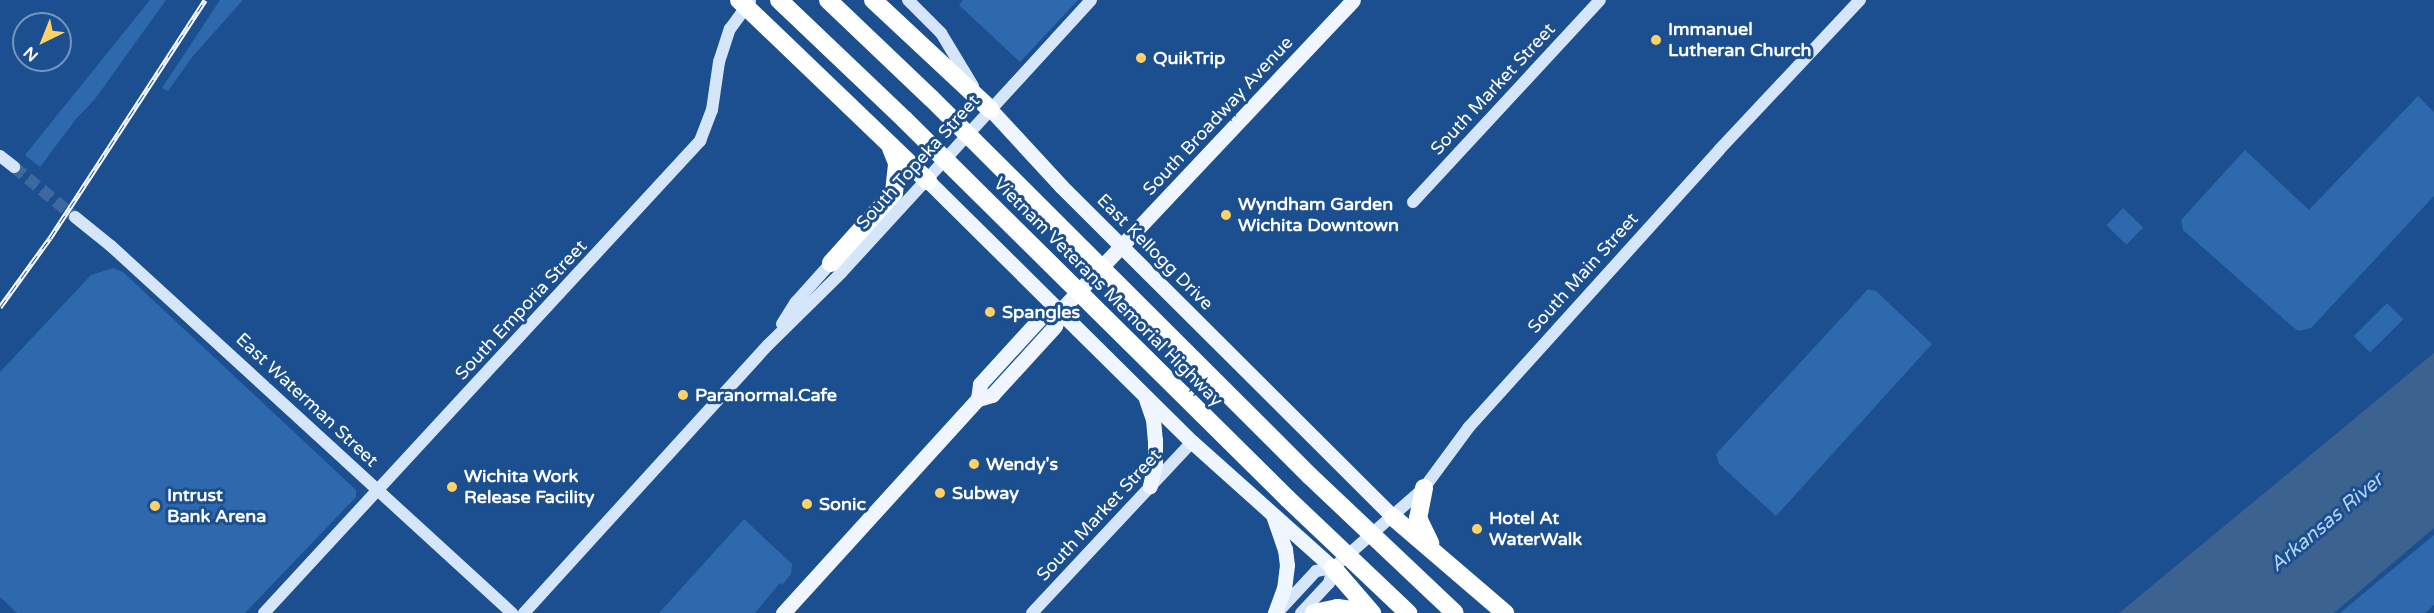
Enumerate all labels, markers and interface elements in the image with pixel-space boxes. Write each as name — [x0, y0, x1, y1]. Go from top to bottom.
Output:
north arrow — [12, 12, 72, 72]
street label: South Market Street — [1426, 18, 1560, 160]
place label: Immanuel Lutheran Church — [1668, 19, 1812, 62]
street label: South Broadway Avenue — [1139, 32, 1297, 200]
marker: Immanuel Lutheran Church — [1649, 33, 1663, 47]
text: N — [20, 42, 43, 65]
place label: QuikTrip — [1153, 47, 1225, 69]
marker: QuikTrip — [1134, 51, 1148, 65]
street label: South Topeka Street — [852, 90, 984, 234]
street label: Vietnam Veterans Memorial Highway — [989, 173, 1227, 411]
street label: East Kellogg Drive — [1092, 189, 1218, 315]
place label: Wyndham Garden Wichita Downtown — [1238, 194, 1399, 236]
marker: Wyndham Garden Wichita Downtown — [1219, 208, 1233, 222]
street label: South Main Street — [1523, 208, 1643, 338]
street label: South Emporia Street — [451, 236, 591, 384]
place label: Spangles — [1002, 301, 1080, 323]
marker: Spangles — [983, 305, 997, 319]
street label: East Waterman Street — [231, 328, 383, 472]
place label: Paranormal.Cafe — [695, 384, 837, 406]
marker: Paranormal.Cafe — [676, 388, 690, 402]
street label: South Market Street — [1032, 444, 1166, 586]
place label: Wendy's — [986, 453, 1058, 475]
marker: Wendy's — [967, 457, 981, 471]
place label: Wichita Work Release Facility — [464, 466, 594, 508]
water label: Arkansas River — [2265, 469, 2389, 577]
marker: Wichita Work Release Facility — [445, 480, 459, 494]
place label: Subway — [952, 482, 1019, 504]
place label: Intrust Bank Arena — [167, 485, 266, 528]
marker: Subway — [933, 486, 947, 500]
place label: Sonic — [819, 493, 866, 515]
marker: Sonic — [800, 497, 814, 511]
marker: Intrust Bank Arena — [148, 499, 162, 513]
place label: Hotel At WaterWalk — [1489, 508, 1582, 550]
marker: Hotel At WaterWalk — [1470, 522, 1484, 536]

